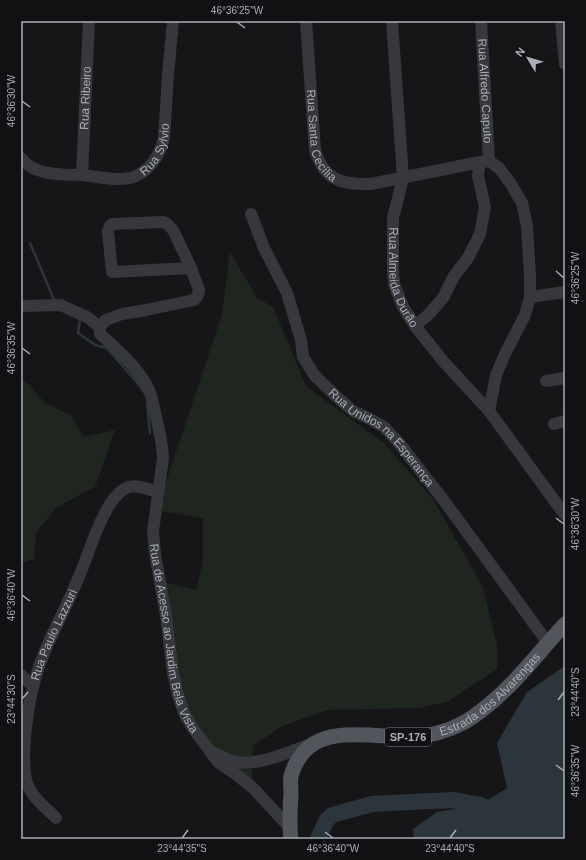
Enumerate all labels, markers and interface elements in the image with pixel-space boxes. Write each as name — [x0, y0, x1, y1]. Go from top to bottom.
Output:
text: 46°36'25"W — [211, 5, 264, 16]
street label: Rua Alfredo Caputo — [475, 38, 495, 144]
north arrow — [508, 38, 548, 78]
text: N — [513, 45, 527, 59]
street label: Rua Ribeiro — [77, 66, 94, 130]
text: 46°36'30"W — [6, 74, 17, 127]
street label: Rua Santa Cecília — [304, 89, 339, 185]
street label: Rua Sylvio — [137, 123, 172, 179]
street label: Rua Almeida Durão — [386, 227, 421, 330]
text: 46°36'25"W — [570, 251, 581, 304]
text: 46°36'35"W — [6, 321, 17, 374]
street label: Rua Unidos na Esperança — [326, 386, 437, 489]
text: 46°36'30"W — [570, 497, 581, 550]
street label: Rua de Acesso ao Jardim Bela Vista — [147, 543, 201, 736]
text: 46°36'40"W — [6, 568, 17, 621]
street label: Rua Paulo Lazzuri — [28, 587, 80, 682]
street label: Estrada dos Alvarengas — [438, 650, 543, 739]
text: 23°44'40"S — [570, 667, 581, 717]
text: 23°44'30"S — [6, 674, 17, 724]
road number: SP-176 — [385, 728, 431, 746]
text: 46°36'35"W — [570, 744, 581, 797]
text: 23°44'35"S — [157, 843, 207, 854]
text: 46°36'40"W — [307, 843, 360, 854]
text: 23°44'40"S — [425, 843, 475, 854]

